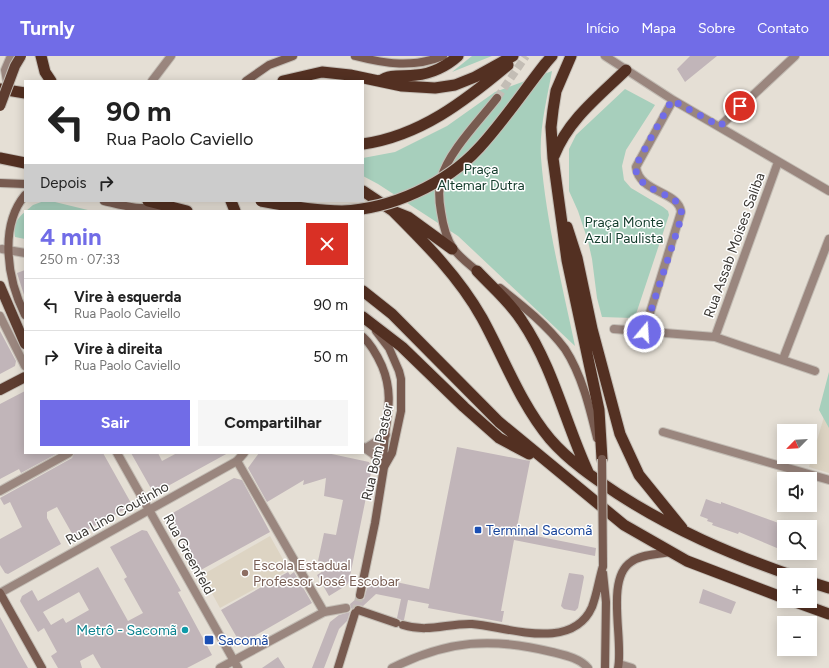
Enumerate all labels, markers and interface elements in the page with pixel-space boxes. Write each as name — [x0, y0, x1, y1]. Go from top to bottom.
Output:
text: Turnly — [20, 17, 75, 40]
text: Início — [586, 20, 619, 37]
text: Mapa — [641, 20, 676, 37]
text: Sobre — [698, 20, 735, 37]
text: Contato — [757, 20, 809, 37]
pin — [723, 89, 757, 123]
text: 90 m — [106, 94, 171, 128]
icon: arrive — [729, 95, 751, 117]
icon: left — [40, 96, 92, 148]
text: Rua Paolo Caviello — [106, 128, 253, 150]
park label: Praça Altemar Dutra — [437, 161, 525, 194]
street label: Rua Assab Moises Saliba — [700, 170, 769, 320]
icon: right — [95, 172, 117, 194]
text: Depois — [40, 174, 87, 192]
park label: Praça Monte Azul Paulista — [585, 214, 664, 247]
text: 4 min — [40, 222, 102, 251]
button: close — [306, 223, 348, 265]
text: 250 m · 07:33 — [40, 252, 120, 267]
text: Vire à esquerda — [74, 288, 181, 306]
icon: left — [40, 294, 62, 316]
text: 90 m — [313, 296, 348, 314]
text: Rua Paolo Caviello — [74, 306, 180, 321]
position arrow — [623, 311, 665, 353]
text: Vire à direita — [74, 340, 163, 358]
icon: right — [40, 346, 62, 368]
text: 50 m — [313, 348, 348, 366]
text: Rua Paolo Caviello — [74, 358, 180, 373]
button: Sair — [40, 400, 190, 446]
button: Compartilhar — [198, 400, 348, 446]
street label: Rua Bom Pastor — [358, 402, 397, 502]
north arrow — [777, 424, 817, 464]
map controls — [777, 424, 817, 656]
button: sound — [777, 472, 817, 512]
street label: Rua Lino Coutinho — [63, 478, 172, 549]
street label: Rua Greenfeld — [159, 511, 218, 598]
button: search — [777, 520, 817, 560]
place label: Terminal Sacomã — [486, 522, 592, 539]
marker: Terminal Sacomã — [473, 525, 483, 535]
place label: Escola Estadual Professor José Escobar — [253, 557, 400, 590]
marker: Escola Estadual Professor José Escobar — [240, 568, 250, 578]
button: + — [777, 568, 817, 608]
button: − — [777, 616, 817, 656]
place label: Metrô - Sacomã — [76, 622, 177, 639]
marker: Metrô - Sacomã — [180, 625, 190, 635]
place label: Sacomã — [218, 632, 268, 649]
marker: Sacomã — [203, 634, 215, 646]

